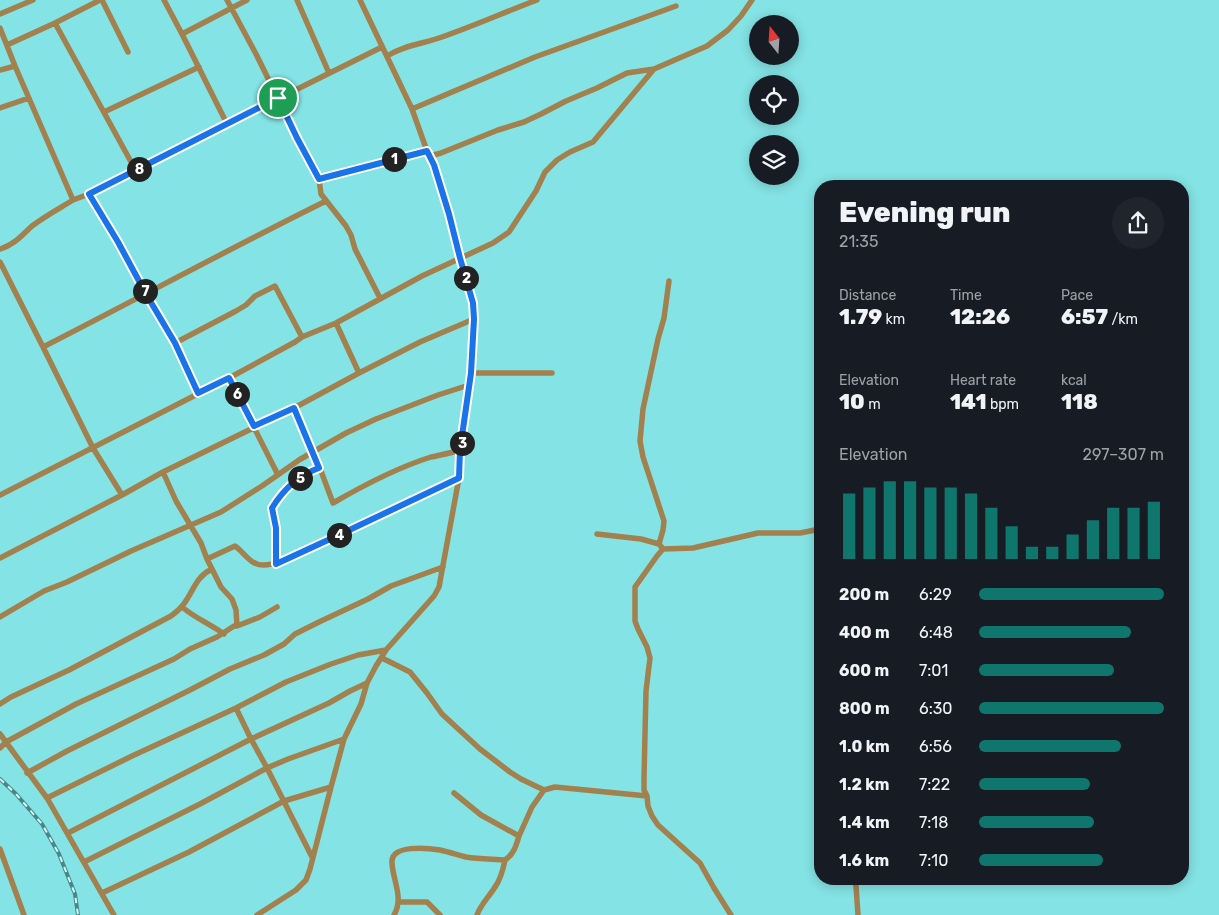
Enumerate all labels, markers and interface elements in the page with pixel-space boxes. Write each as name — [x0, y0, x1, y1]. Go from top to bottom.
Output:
north arrow — [749, 15, 799, 65]
map controls — [749, 15, 799, 185]
button: locate — [749, 75, 799, 125]
pin — [257, 77, 299, 119]
icon: arrive — [264, 84, 292, 112]
button: layers — [749, 135, 799, 185]
pin: 1 — [382, 146, 406, 172]
text: 1 — [391, 151, 398, 168]
pin: 8 — [126, 156, 152, 182]
text: 8 — [135, 161, 144, 178]
text: Evening run — [839, 196, 1010, 229]
button: share — [1112, 197, 1164, 249]
text: 21:35 — [839, 232, 878, 251]
pin: 2 — [454, 266, 478, 290]
text: 2 — [462, 270, 471, 287]
pin: 7 — [132, 278, 158, 304]
text: 7 — [141, 283, 150, 300]
text: Distance — [839, 287, 896, 304]
text: Time — [950, 287, 982, 304]
text: Pace — [1061, 287, 1093, 304]
text: 1.79 — [839, 304, 882, 329]
text: 12:26 — [950, 304, 1010, 329]
text: 6:57 — [1061, 304, 1108, 329]
text: km — [882, 311, 905, 328]
text: /km — [1108, 311, 1138, 328]
text: Elevation — [839, 372, 899, 389]
text: Heart rate — [950, 372, 1016, 389]
text: kcal — [1061, 372, 1087, 389]
pin: 6 — [224, 382, 250, 406]
text: 6 — [233, 386, 242, 403]
text: 10 — [839, 389, 865, 414]
text: 141 — [950, 389, 986, 414]
text: 118 — [1061, 389, 1098, 414]
text: m — [865, 396, 881, 413]
text: bpm — [986, 396, 1019, 413]
pin: 3 — [450, 430, 474, 456]
text: 3 — [458, 435, 467, 452]
text: Elevation — [839, 445, 908, 464]
text: 297–307 m — [1082, 445, 1164, 464]
pin: 5 — [288, 466, 312, 490]
text: 5 — [296, 470, 305, 487]
pin: 4 — [326, 522, 352, 548]
text: 4 — [335, 527, 344, 544]
text: 200 m — [839, 585, 889, 604]
text: 6:29 — [919, 585, 952, 604]
text: 400 m — [839, 623, 890, 642]
text: 6:48 — [919, 623, 953, 642]
text: 600 m — [839, 661, 889, 680]
text: 7:01 — [919, 661, 948, 680]
text: 800 m — [839, 699, 890, 718]
text: 6:30 — [919, 699, 953, 718]
text: 1.0 km — [839, 737, 890, 756]
text: 6:56 — [919, 737, 952, 756]
text: 1.2 km — [839, 775, 889, 794]
text: 7:22 — [919, 775, 950, 794]
text: 1.4 km — [839, 813, 890, 832]
text: 7:18 — [919, 813, 948, 832]
text: 1.6 km — [839, 851, 889, 870]
text: 7:10 — [919, 851, 948, 870]

